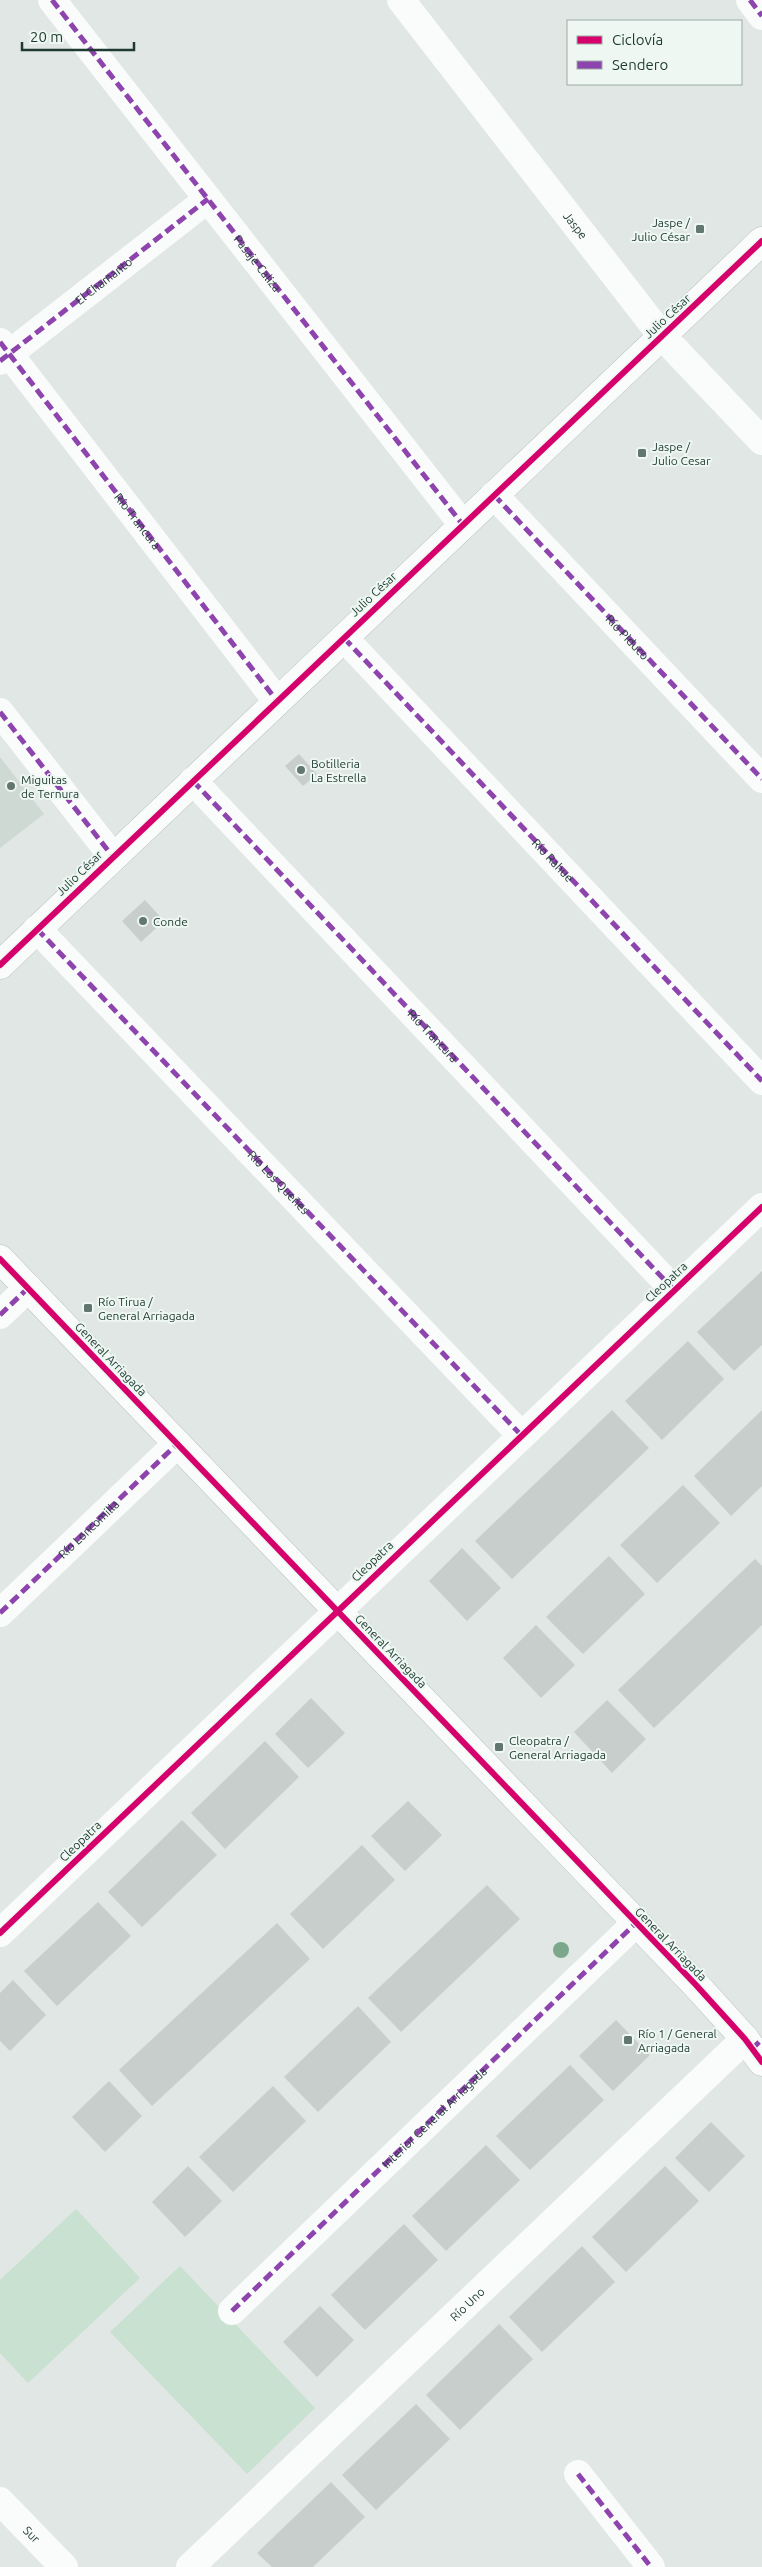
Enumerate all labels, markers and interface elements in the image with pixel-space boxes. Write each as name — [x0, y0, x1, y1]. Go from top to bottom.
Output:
scale bar — [22, 20, 135, 52]
legend — [567, 20, 742, 85]
text: 20 m — [30, 28, 63, 45]
text: Ciclovía — [612, 31, 663, 48]
text: Sendero — [612, 56, 668, 73]
street label: Jaspe — [561, 209, 590, 241]
place label: Jaspe / Julio César — [632, 216, 691, 243]
marker: Jaspe / Julio César — [694, 223, 706, 235]
street label: Pasaje Caliza — [232, 232, 284, 294]
street label: El Chamanto — [72, 254, 134, 307]
street label: Julio César — [641, 291, 693, 341]
place label: Jaspe / Julio Cesar — [652, 440, 711, 467]
marker: Jaspe / Julio Cesar — [636, 447, 648, 459]
street label: Río Trancura — [112, 490, 164, 552]
street label: Julio César — [347, 569, 399, 619]
street label: Río Piduco — [604, 612, 652, 662]
place label: Botilleria La Estrella — [311, 757, 366, 784]
marker: Botilleria La Estrella — [295, 764, 307, 776]
place label: Miguitas de Ternura — [21, 773, 79, 800]
marker: Miguitas de Ternura — [5, 780, 17, 792]
street label: Río Rahue — [530, 836, 577, 884]
street label: Julio César — [53, 848, 105, 898]
marker: Conde — [137, 915, 149, 927]
place label: Conde — [153, 915, 188, 928]
street label: Río Trancura — [406, 1006, 461, 1064]
street label: Río Los Queñes — [246, 1148, 312, 1216]
street label: Cleopatra — [642, 1259, 690, 1305]
place label: Río Tirua / General Arriagada — [98, 1295, 195, 1322]
marker: Río Tirua / General Arriagada — [82, 1302, 94, 1314]
street label: General Arriagada — [73, 1320, 149, 1398]
street label: Río Loncomilla — [55, 1497, 121, 1561]
street label: Cleopatra — [349, 1538, 395, 1584]
street label: General Arriagada — [353, 1612, 429, 1690]
place label: Cleopatra / General Arriagada — [509, 1734, 606, 1761]
marker: Cleopatra / General Arriagada — [493, 1741, 505, 1753]
street label: Cleopatra — [57, 1818, 103, 1864]
street label: General Arriagada — [633, 1905, 709, 1983]
place label: Río 1 / General Arriagada — [638, 2027, 717, 2054]
marker: Río 1 / General Arriagada — [622, 2034, 634, 2046]
street label: Interior General Arriagada — [379, 2064, 489, 2170]
street label: Río Uno — [447, 2284, 487, 2323]
street label: Sur — [21, 2523, 43, 2545]

